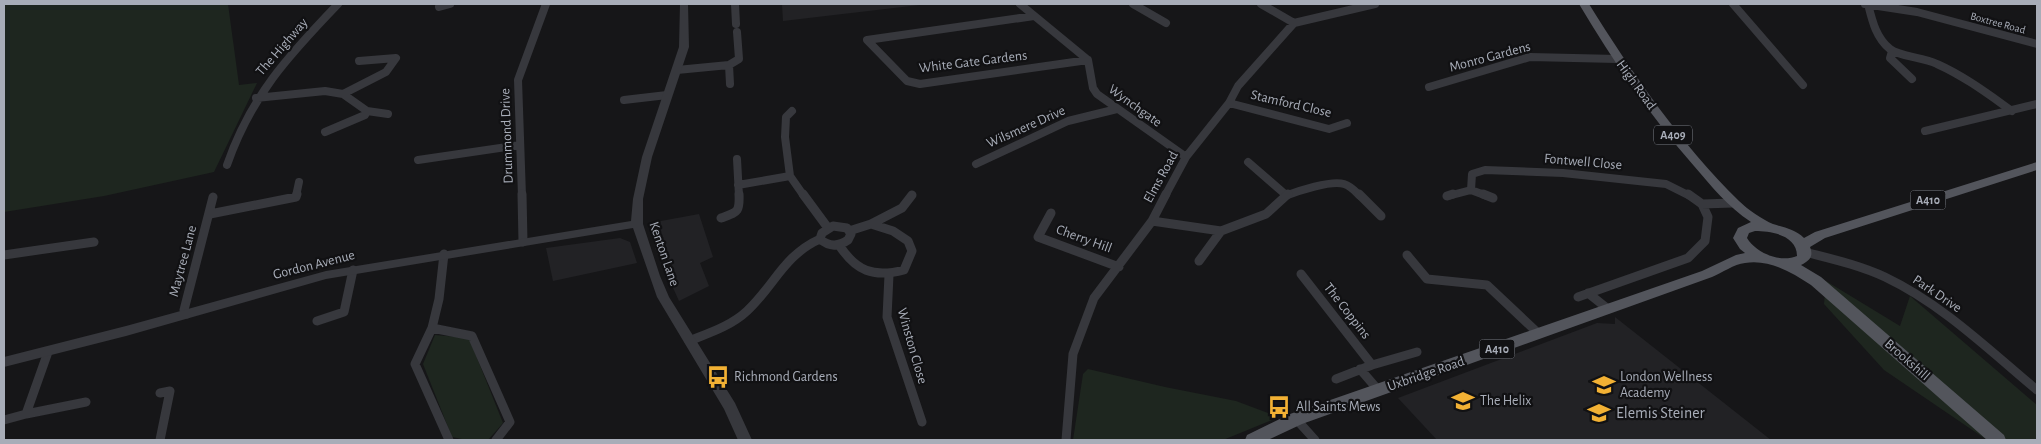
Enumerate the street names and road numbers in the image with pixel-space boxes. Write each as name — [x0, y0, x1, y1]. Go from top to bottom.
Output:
street label: Boxtree Road — [1969, 10, 2027, 36]
street label: The Highway — [253, 16, 311, 78]
street label: Monro Gardens — [1448, 39, 1532, 75]
street label: White Gate Gardens — [918, 48, 1028, 76]
street label: High Road — [1614, 58, 1658, 112]
street label: Wynchgate — [1106, 82, 1164, 130]
street label: Drummond Drive — [498, 88, 516, 184]
street label: Stamford Close — [1249, 88, 1333, 120]
street label: Wilsmere Drive — [985, 103, 1067, 151]
road number: A409 — [1654, 126, 1692, 144]
street label: Elms Road — [1141, 149, 1181, 205]
street label: Fontwell Close — [1543, 152, 1623, 172]
road number: A410 — [1910, 190, 1946, 210]
street label: Kenton Lane — [646, 220, 682, 288]
street label: Cherry Hill — [1054, 222, 1114, 256]
street label: Maytree Lane — [167, 224, 199, 298]
street label: Gordon Avenue — [272, 248, 356, 282]
street label: Park Drive — [1910, 273, 1964, 315]
street label: The Coppins — [1321, 280, 1373, 342]
street label: Winston Close — [895, 307, 929, 385]
street label: Brookshill — [1882, 337, 1932, 383]
road number: A410 — [1480, 339, 1514, 358]
street label: Uxbridge Road — [1386, 354, 1466, 394]

